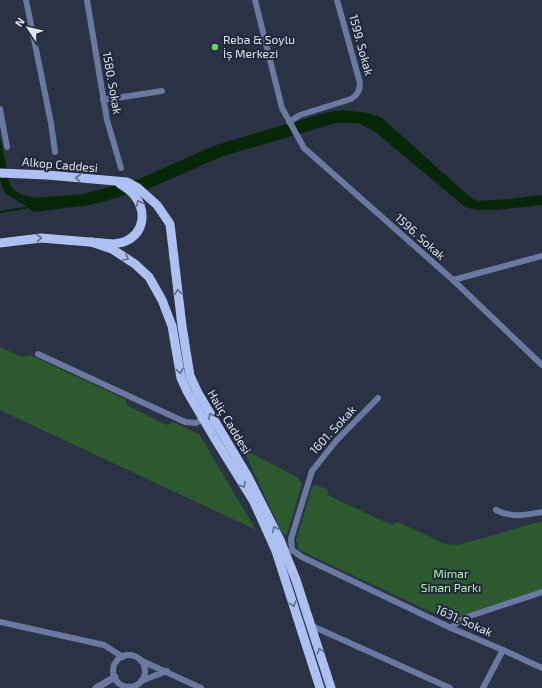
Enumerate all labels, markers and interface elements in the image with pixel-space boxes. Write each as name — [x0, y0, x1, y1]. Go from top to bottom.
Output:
north arrow — [8, 8, 48, 48]
street label: 1599. Sokak — [347, 13, 377, 77]
text: N — [12, 15, 27, 29]
place label: Reba & Soylu İş Merkezi — [223, 32, 295, 61]
marker: Reba & Soylu İş Merkezi — [210, 42, 220, 52]
street label: 1580. Sokak — [101, 50, 125, 115]
street label: Alkop Caddesi — [22, 154, 99, 174]
one-way arrow — [75, 174, 81, 183]
one-way arrow — [136, 200, 144, 207]
street label: 1596. Sokak — [393, 210, 449, 262]
one-way arrow — [36, 234, 42, 243]
one-way arrow — [122, 254, 129, 261]
one-way arrow — [174, 289, 183, 295]
one-way arrow — [175, 368, 184, 375]
street label: Haliç Caddesi — [204, 387, 255, 457]
street label: 1601. Sokak — [306, 402, 358, 457]
one-way arrow — [209, 413, 216, 420]
one-way arrow — [238, 480, 245, 487]
one-way arrow — [272, 526, 280, 533]
park label: Mimar Sinan Parkı — [421, 566, 481, 594]
one-way arrow — [288, 600, 297, 607]
street label: 1631. Sokak — [434, 601, 495, 639]
one-way arrow — [316, 648, 324, 655]

